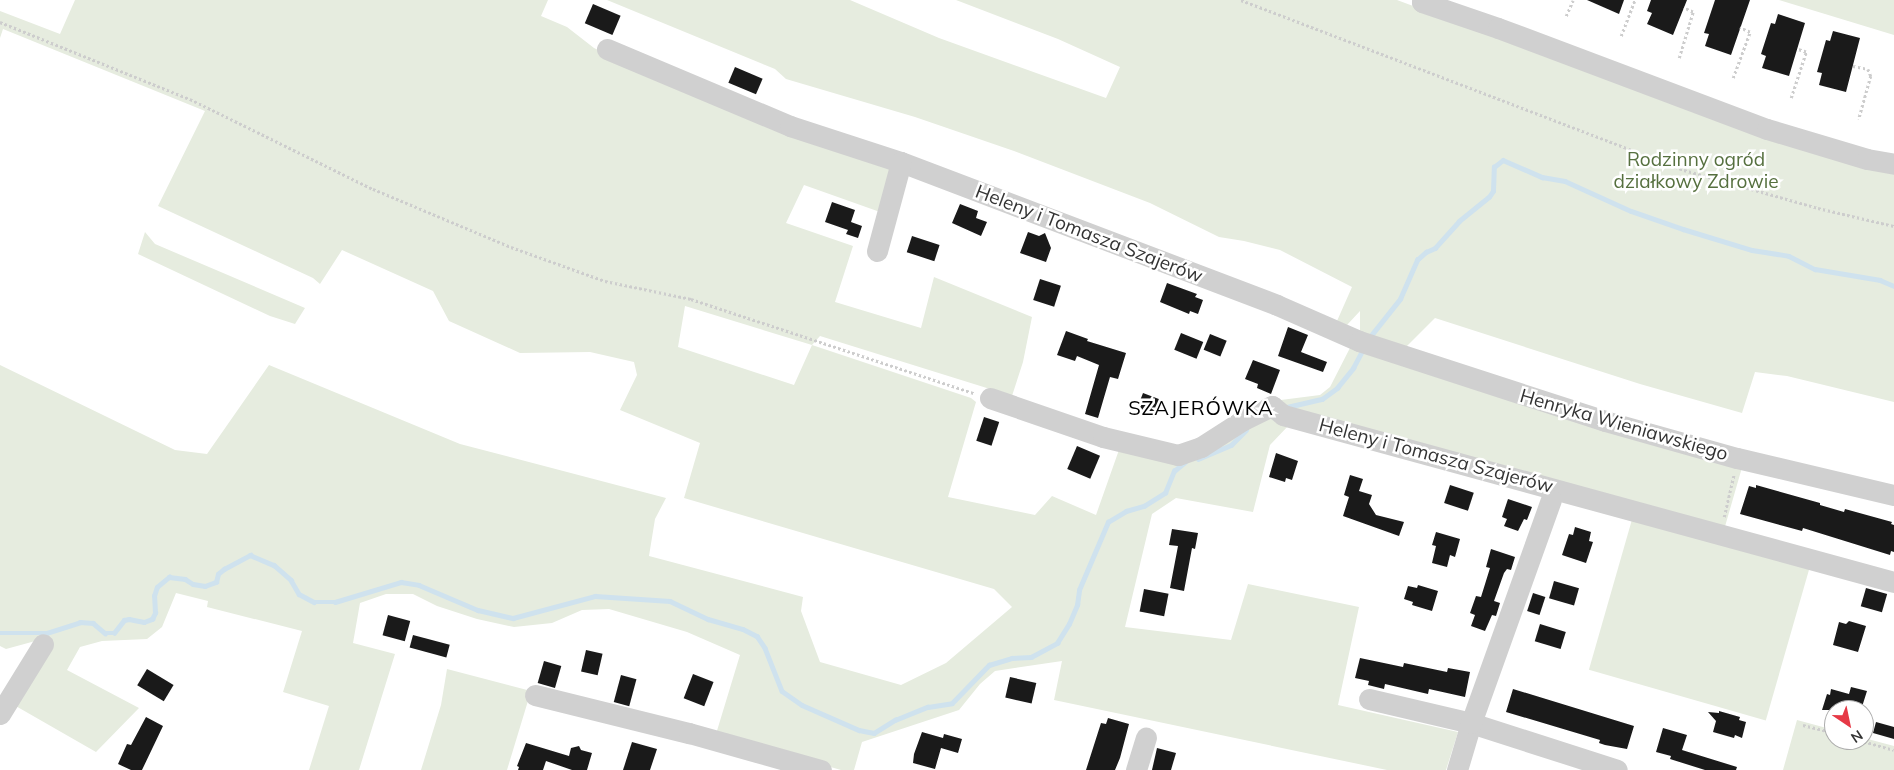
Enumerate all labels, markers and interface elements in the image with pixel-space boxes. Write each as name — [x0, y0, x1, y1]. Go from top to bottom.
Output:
park label: Rodzinny ogród działkowy Zdrowie — [1613, 149, 1779, 193]
street label: Heleny i Tomasza Szajerów — [972, 180, 1206, 288]
street label: Henryka Wieniawskiego — [1517, 384, 1731, 466]
district label: SZAJERÓWKA — [1127, 395, 1275, 419]
street label: Heleny i Tomasza Szajerów — [1316, 414, 1556, 498]
north arrow — [1824, 700, 1874, 750]
text: N — [1847, 726, 1866, 747]

